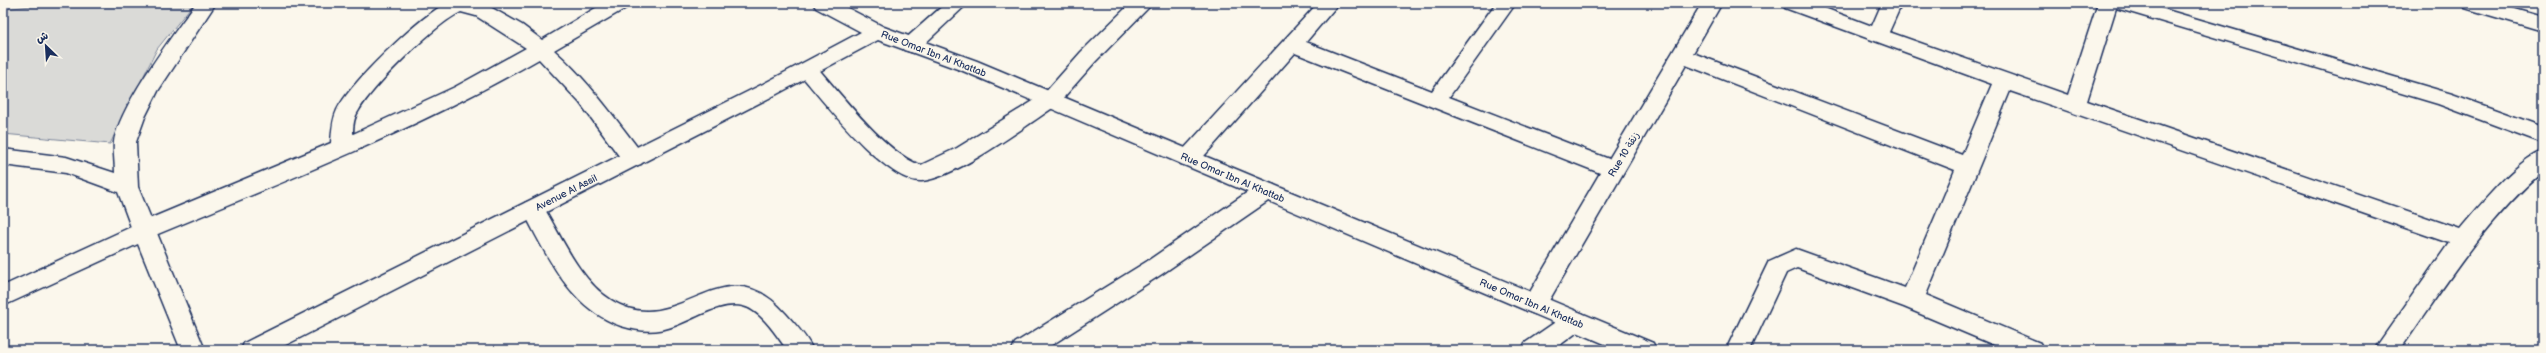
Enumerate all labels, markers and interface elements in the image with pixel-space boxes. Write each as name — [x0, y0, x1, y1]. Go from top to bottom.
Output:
north arrow — [26, 26, 66, 66]
street label: Rue Omar Ibn Al Khattab — [879, 28, 988, 80]
text: ش — [34, 29, 50, 46]
street label: Rue 10 زنقة — [1606, 130, 1642, 179]
street label: Rue Omar Ibn Al Khattab — [1179, 151, 1287, 205]
street label: Avenue Al Assil — [534, 172, 599, 214]
street label: Rue Omar Ibn Al Khattab — [1478, 277, 1586, 331]

